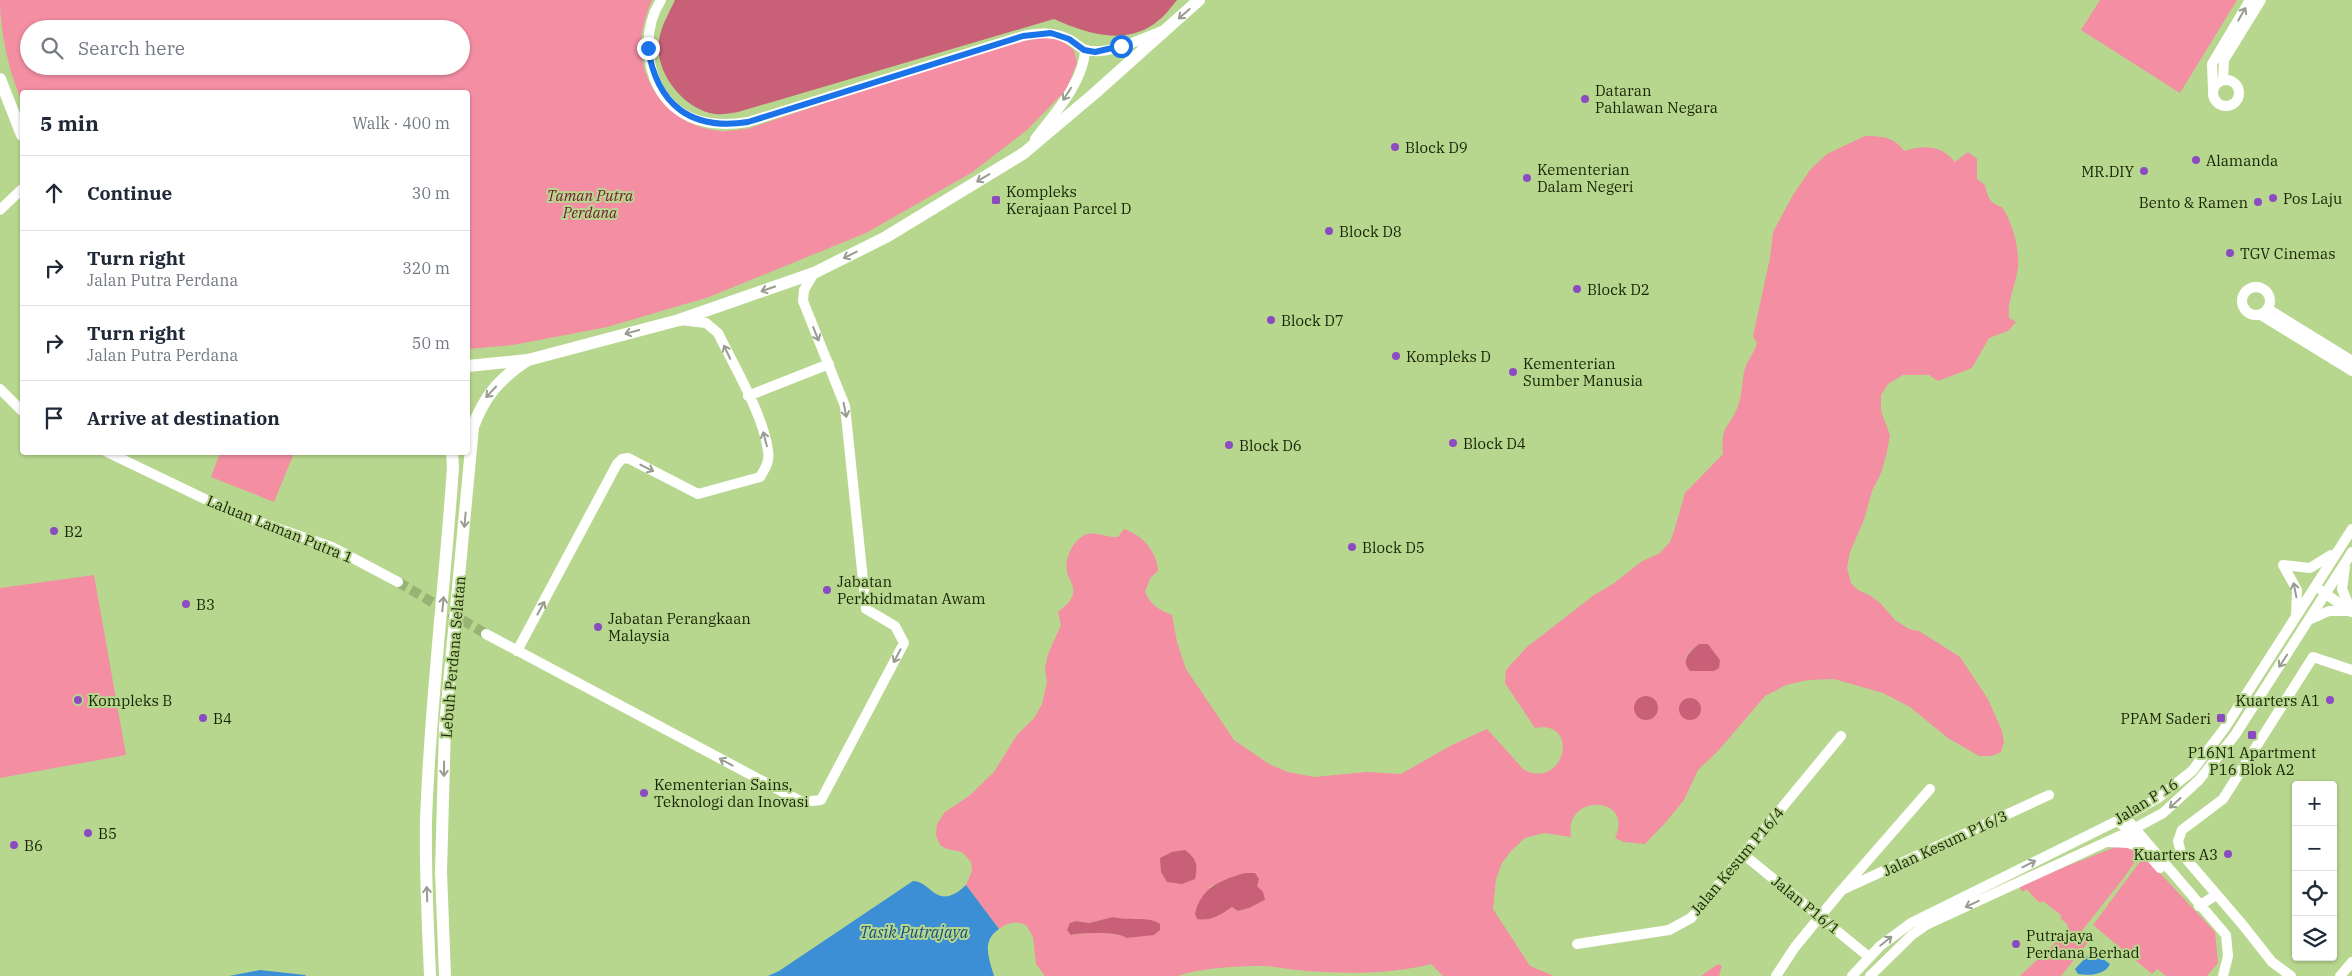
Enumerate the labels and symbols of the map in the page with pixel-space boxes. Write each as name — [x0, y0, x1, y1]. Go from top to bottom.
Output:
one-way arrow — [2237, 8, 2247, 22]
one-way arrow — [1177, 9, 1190, 20]
route start — [1110, 35, 1133, 58]
route end — [637, 37, 660, 60]
place label: Dataran Pahlawan Negara — [1595, 81, 1718, 117]
one-way arrow — [1061, 87, 1072, 101]
marker: Dataran Pahlawan Negara — [1579, 93, 1591, 105]
place label: Block D9 — [1405, 138, 1468, 157]
marker: Block D9 — [1389, 141, 1401, 153]
place label: Alamanda — [2206, 151, 2278, 170]
marker: Alamanda — [2190, 154, 2202, 166]
place label: Kementerian Dalam Negeri — [1537, 160, 1634, 196]
place label: MR.DIY — [2081, 162, 2134, 181]
marker: MR.DIY — [2138, 165, 2150, 177]
marker: Kementerian Dalam Negeri — [1521, 172, 1533, 184]
one-way arrow — [976, 174, 990, 184]
place label: Kompleks Kerajaan Parcel D — [1006, 182, 1131, 218]
park label: Taman Putra Perdana — [547, 186, 634, 222]
place label: Pos Laju — [2283, 189, 2342, 208]
marker: Pos Laju — [2267, 192, 2279, 204]
place label: Bento & Ramen — [2139, 193, 2248, 212]
marker: Kompleks Kerajaan Parcel D — [990, 194, 1002, 206]
marker: Bento & Ramen — [2252, 196, 2264, 208]
place label: Block D8 — [1339, 222, 1402, 241]
marker: Block D8 — [1323, 225, 1335, 237]
place label: TGV Cinemas — [2240, 244, 2336, 263]
marker: TGV Cinemas — [2224, 247, 2236, 259]
one-way arrow — [843, 251, 858, 260]
place label: Block D2 — [1587, 280, 1650, 299]
marker: Block D2 — [1571, 283, 1583, 295]
one-way arrow — [761, 285, 776, 294]
place label: Block D7 — [1281, 311, 1344, 330]
marker: Block D7 — [1265, 314, 1277, 326]
one-way arrow — [812, 326, 822, 341]
one-way arrow — [624, 328, 640, 338]
one-way arrow — [722, 345, 731, 360]
place label: Kompleks D — [1406, 347, 1491, 366]
marker: Kompleks D — [1390, 350, 1402, 362]
place label: Kementerian Sumber Manusia — [1523, 354, 1643, 390]
marker: Kementerian Sumber Manusia — [1507, 366, 1519, 378]
one-way arrow — [485, 385, 497, 398]
one-way arrow — [841, 401, 850, 417]
one-way arrow — [760, 431, 769, 447]
place label: Block D4 — [1463, 434, 1526, 453]
place label: Block D6 — [1239, 436, 1302, 455]
marker: Block D4 — [1447, 437, 1459, 449]
marker: Block D6 — [1223, 439, 1235, 451]
one-way arrow — [639, 464, 654, 473]
street label: Laluan Laman Putra 1 — [204, 491, 356, 567]
one-way arrow — [461, 512, 470, 528]
place label: B2 — [64, 522, 83, 541]
marker: B2 — [48, 525, 60, 537]
place label: Block D5 — [1362, 538, 1425, 557]
marker: Block D5 — [1346, 541, 1358, 553]
place label: Jabatan Perkhidmatan Awam — [837, 572, 986, 608]
street label: Lebuh Perdana Selatan — [436, 575, 470, 739]
one-way arrow — [2289, 582, 2299, 598]
marker: Jabatan Perkhidmatan Awam — [821, 584, 833, 596]
place label: B3 — [196, 595, 215, 614]
one-way arrow — [438, 597, 448, 613]
marker: B3 — [180, 598, 192, 610]
one-way arrow — [536, 601, 546, 616]
place label: Jabatan Perangkaan Malaysia — [608, 609, 751, 645]
marker: Jabatan Perangkaan Malaysia — [592, 621, 604, 633]
one-way arrow — [892, 648, 901, 663]
one-way arrow — [2278, 653, 2288, 667]
place label: Kompleks B — [88, 691, 172, 710]
place label: Kuarters A1 — [2235, 691, 2320, 710]
marker: Kompleks B — [72, 694, 84, 706]
marker: Kuarters A1 — [2324, 694, 2336, 706]
place label: B4 — [213, 709, 232, 728]
place label: PPAM Saderi — [2121, 709, 2211, 728]
marker: B4 — [197, 712, 209, 724]
marker: PPAM Saderi — [2215, 712, 2227, 724]
marker: P16N1 Apartment P16 Blok A2 — [2246, 729, 2258, 741]
place label: P16N1 Apartment P16 Blok A2 — [2188, 743, 2316, 779]
one-way arrow — [719, 757, 734, 767]
one-way arrow — [439, 760, 449, 777]
street label: Jalan P 16 — [2111, 774, 2181, 828]
place label: Kementerian Sains, Teknologi dan Inovasi — [654, 775, 809, 811]
marker: Kementerian Sains, Teknologi dan Inovasi — [638, 787, 650, 799]
one-way arrow — [2168, 797, 2181, 809]
street label: Jalan Kesum P16/4 — [1686, 803, 1788, 919]
street label: Jalan Kesum P16/3 — [1880, 806, 2010, 880]
place label: B5 — [98, 824, 117, 843]
marker: B5 — [82, 827, 94, 839]
place label: B6 — [24, 836, 43, 855]
marker: B6 — [8, 839, 20, 851]
place label: Kuarters A3 — [2133, 845, 2218, 864]
marker: Kuarters A3 — [2222, 848, 2234, 860]
one-way arrow — [2021, 859, 2036, 869]
street label: Jalan P16/1 — [1768, 872, 1844, 938]
one-way arrow — [422, 886, 432, 902]
one-way arrow — [1965, 899, 1980, 909]
water label: Tasik Putrajaya — [860, 922, 969, 942]
place label: Putrajaya Perdana Berhad — [2026, 926, 2140, 962]
one-way arrow — [1879, 936, 1892, 947]
marker: Putrajaya Perdana Berhad — [2010, 938, 2022, 950]

